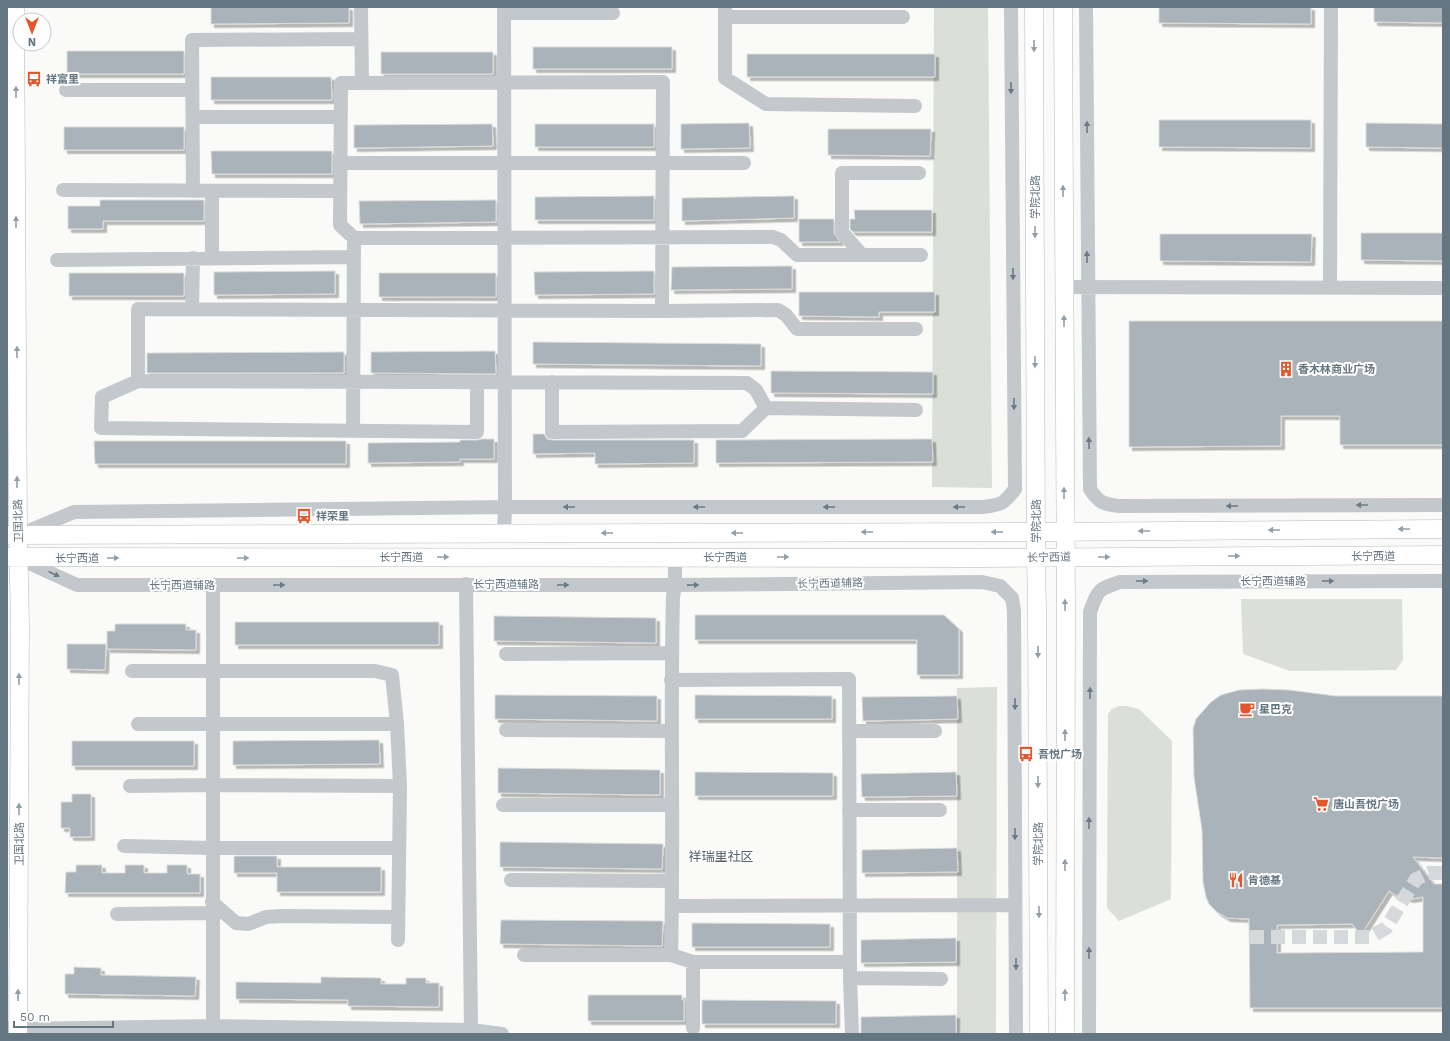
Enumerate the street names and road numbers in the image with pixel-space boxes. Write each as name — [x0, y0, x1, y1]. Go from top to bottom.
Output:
street label: 学院北路 — [1029, 175, 1042, 219]
street label: 卫国北路 — [12, 499, 25, 543]
street label: 学院北路 — [1030, 499, 1043, 543]
street label: 长宁西道 — [1351, 550, 1395, 563]
street label: 长宁西道 — [379, 551, 423, 564]
street label: 长宁西道 — [703, 551, 747, 564]
street label: 长宁西道 — [1027, 551, 1071, 564]
street label: 长宁西道 — [55, 552, 99, 565]
street label: 长宁西道辅路 — [1240, 575, 1306, 588]
street label: 长宁西道辅路 — [797, 576, 863, 591]
street label: 长宁西道辅路 — [473, 578, 539, 591]
street label: 长宁西道辅路 — [149, 579, 215, 592]
street label: 卫国北路 — [13, 822, 26, 866]
street label: 学院北路 — [1032, 822, 1045, 866]

